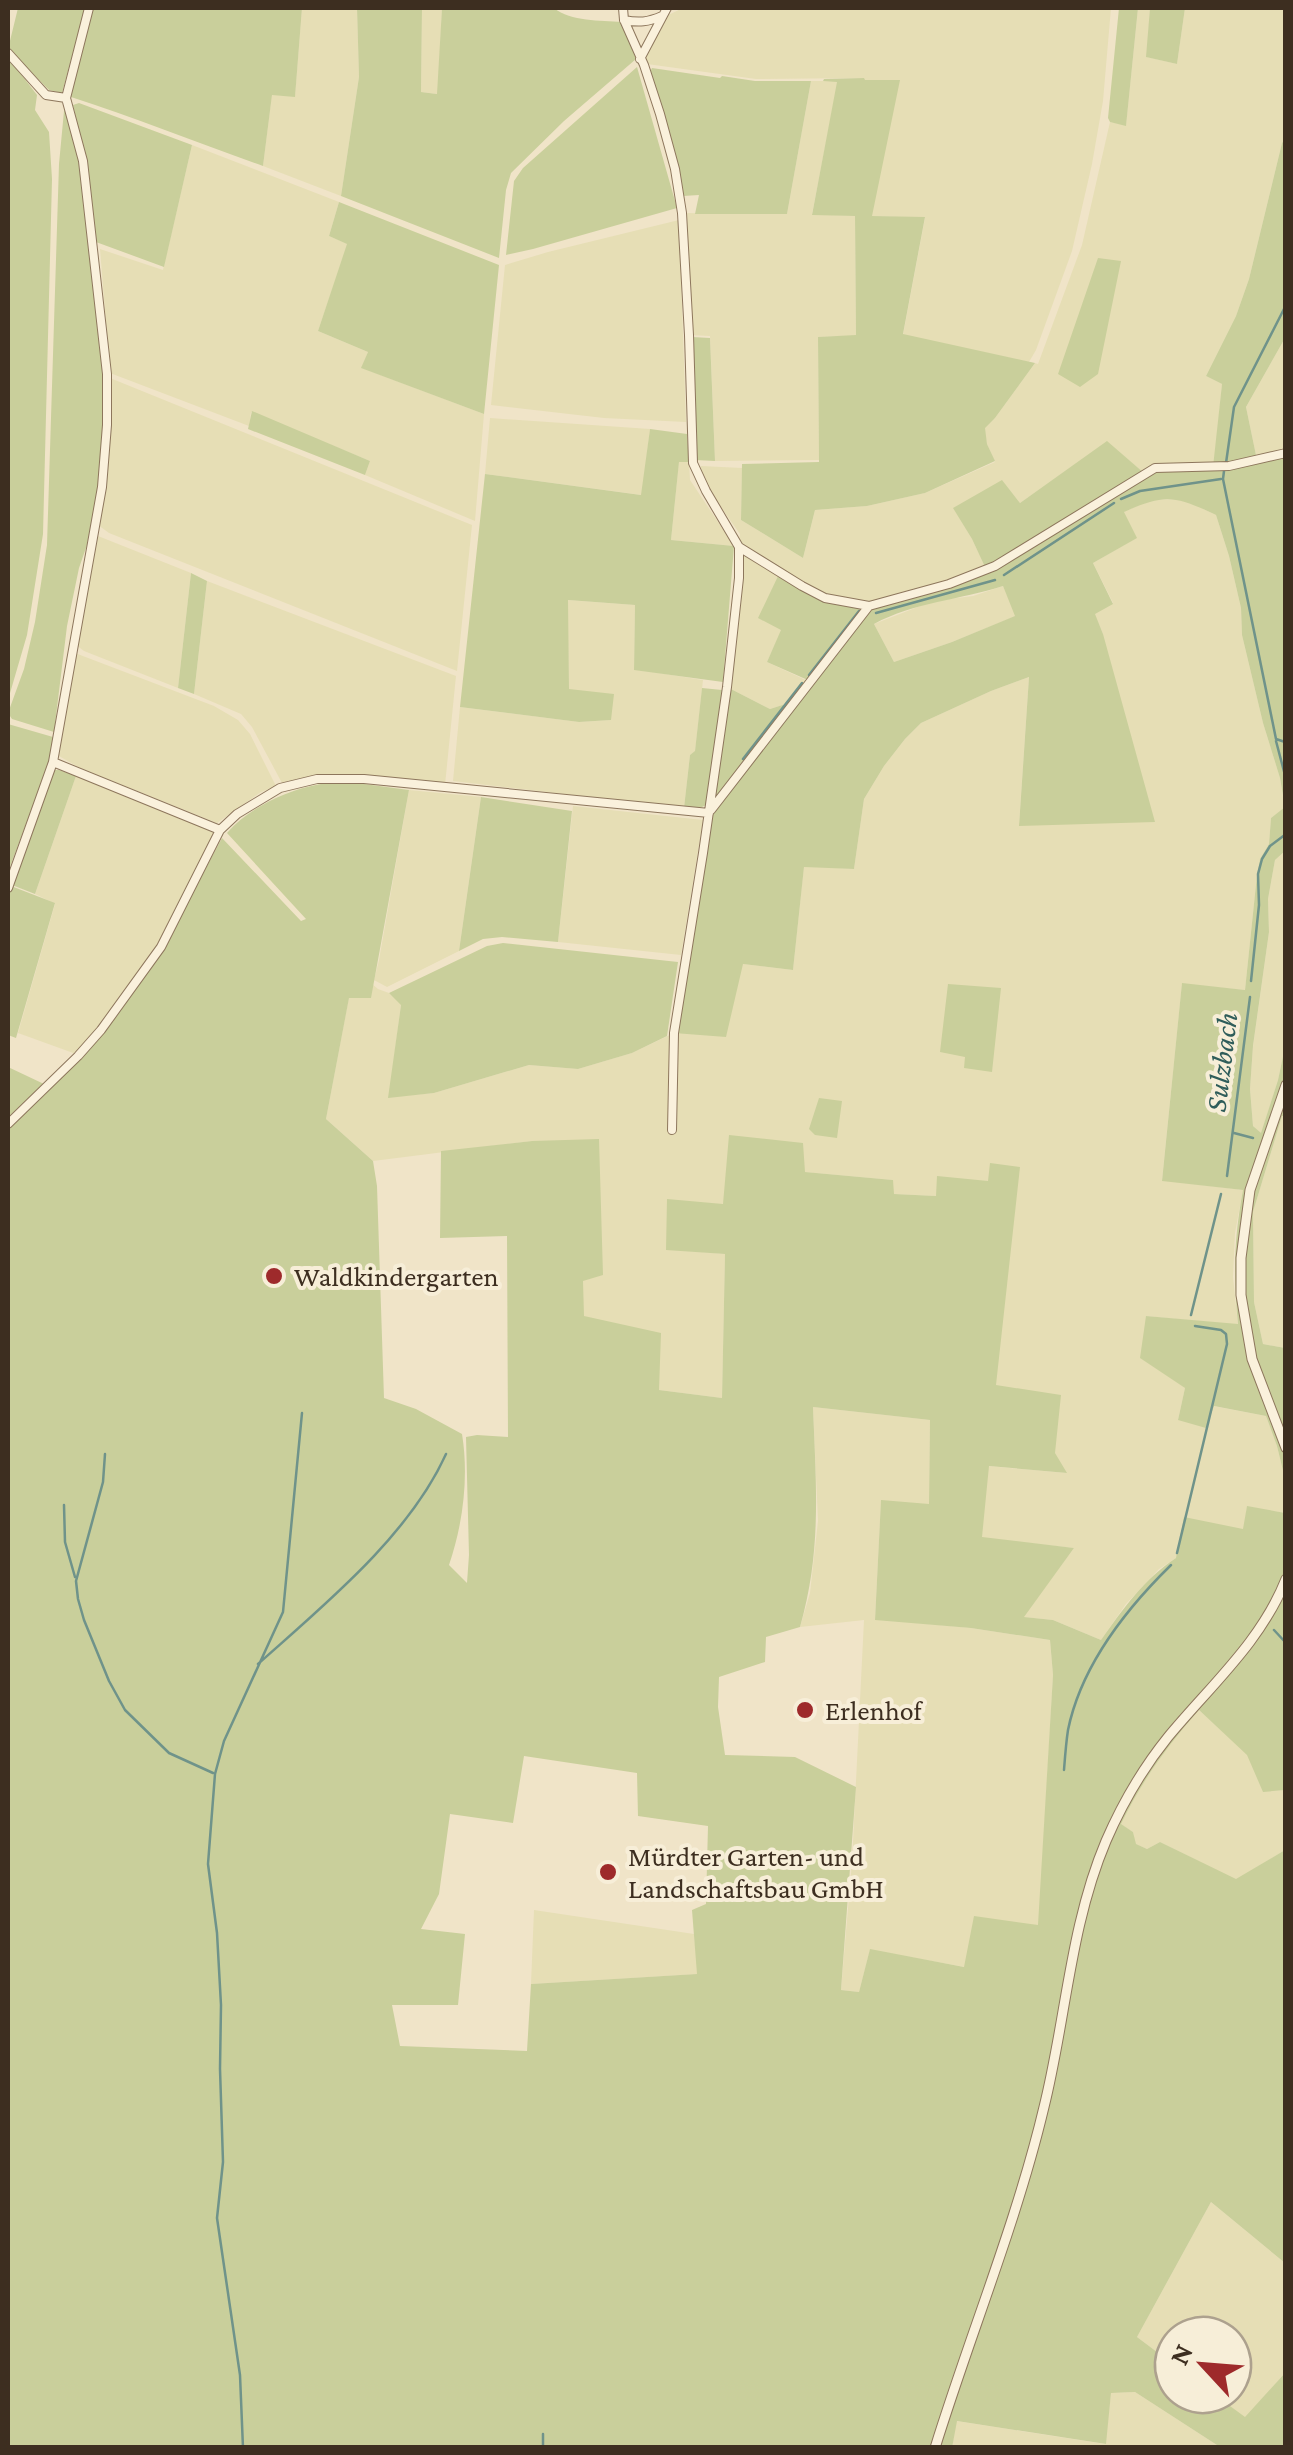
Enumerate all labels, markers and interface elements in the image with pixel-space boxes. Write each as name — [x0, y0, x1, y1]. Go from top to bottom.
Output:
water label: Sulzbach — [1199, 1010, 1243, 1114]
place label: Waldkindergarten — [294, 1261, 498, 1292]
marker: Waldkindergarten — [263, 1265, 285, 1287]
place label: Erlenhof — [825, 1695, 924, 1726]
marker: Erlenhof — [794, 1699, 816, 1721]
place label: Mürdter Garten- und Landschaftsbau GmbH — [628, 1841, 884, 1904]
marker: Mürdter Garten- und Landschaftsbau GmbH — [597, 1861, 619, 1883]
north arrow — [1153, 2315, 1253, 2415]
text: N — [1163, 2339, 1199, 2370]

